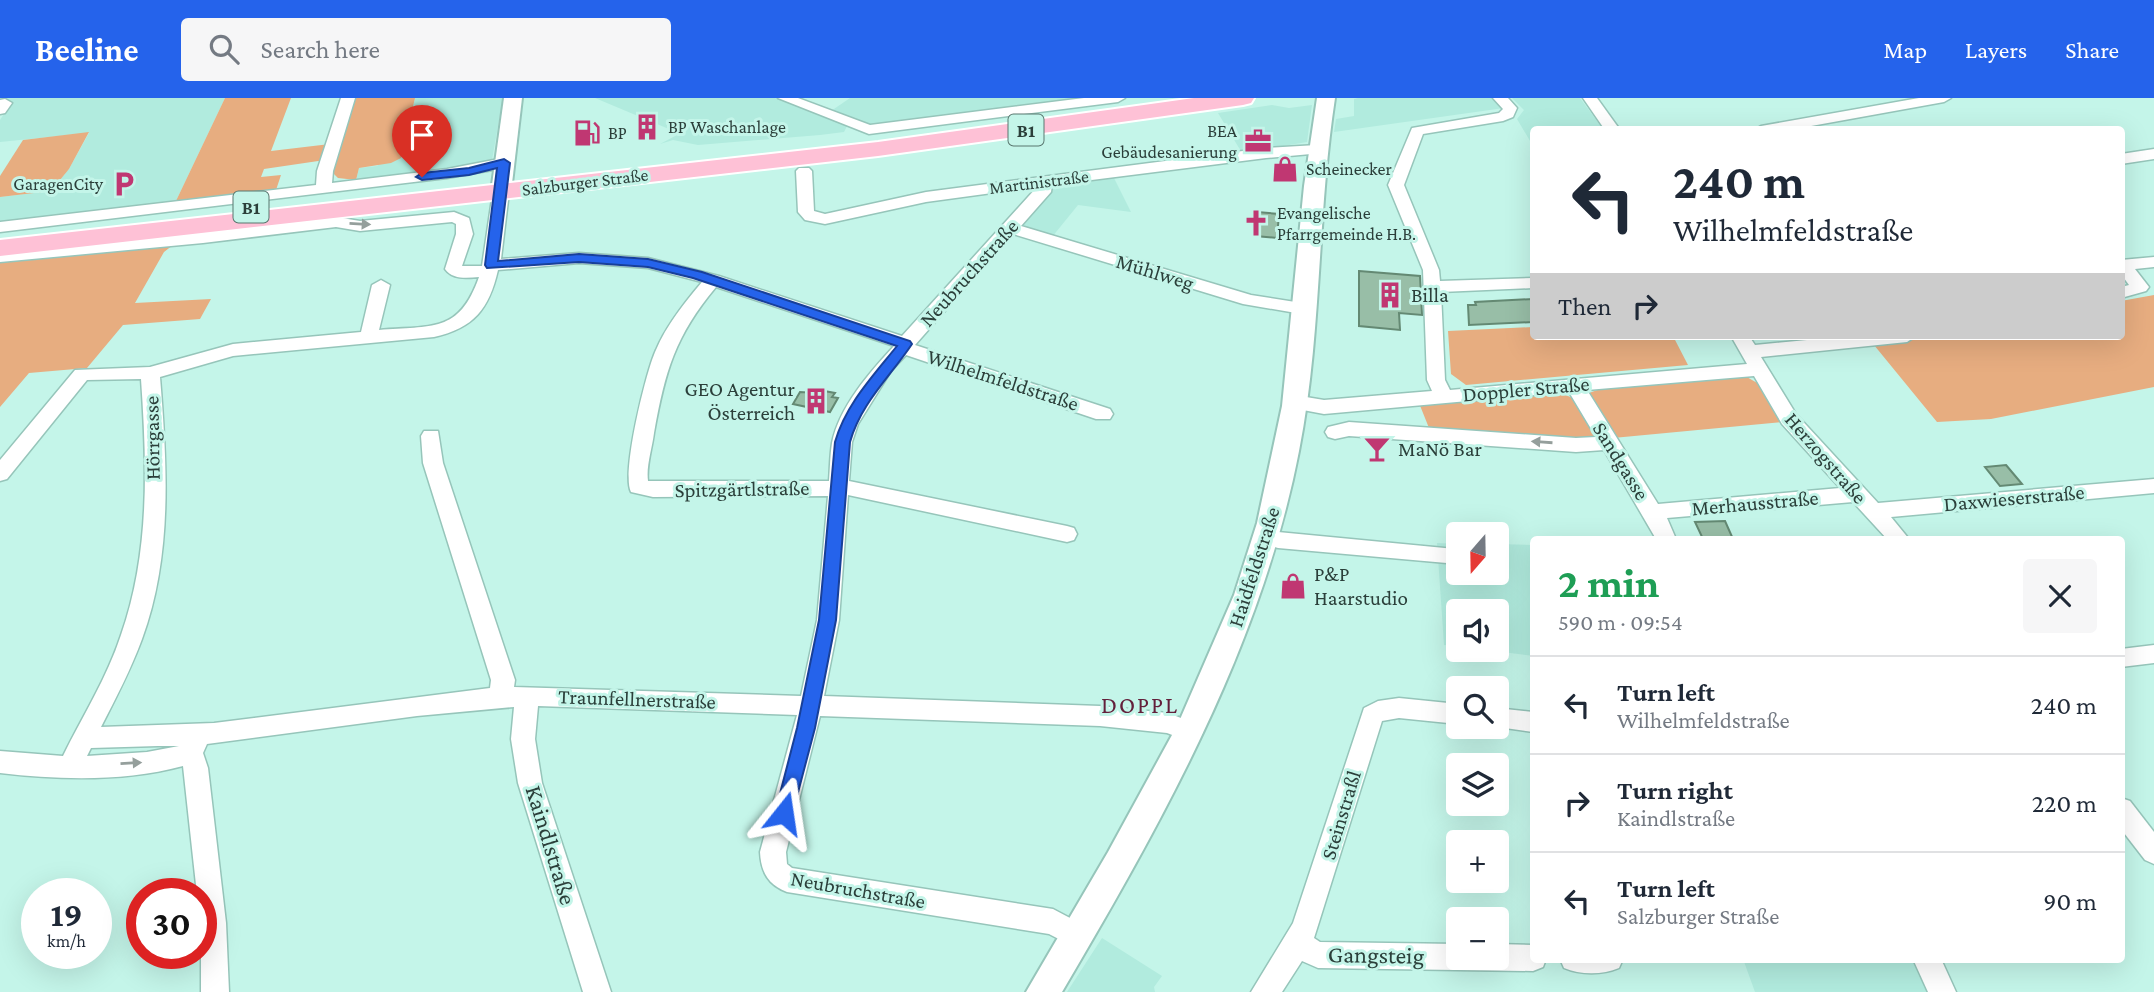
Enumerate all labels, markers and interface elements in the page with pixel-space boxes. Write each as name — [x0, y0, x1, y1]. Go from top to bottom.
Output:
search box — [181, 18, 671, 81]
icon: search — [205, 30, 243, 68]
text: Beeline — [35, 31, 139, 68]
text: Search here — [261, 35, 380, 64]
text: Map — [1883, 36, 1927, 63]
text: Layers — [1965, 36, 2027, 63]
text: Share — [2065, 36, 2119, 63]
pin — [392, 105, 452, 177]
building icon: BP Waschanlage — [632, 112, 662, 142]
road number: B1 — [1009, 114, 1044, 146]
icon: arrive — [403, 116, 441, 154]
place label: BP Waschanlage — [668, 117, 786, 137]
fuel station icon: BP — [572, 118, 602, 148]
place label: BEA Gebäudesanierung — [1101, 121, 1238, 162]
place label: BP — [608, 123, 627, 143]
office icon: BEA Gebäudesanierung — [1243, 126, 1273, 156]
shop icon: Scheinecker — [1270, 154, 1300, 184]
icon: left — [1558, 154, 1649, 245]
text: 240 m — [1673, 154, 1805, 209]
place label: Scheinecker — [1306, 159, 1392, 179]
street label: Salzburger Straße — [521, 164, 649, 200]
street label: Martinistraße — [988, 166, 1090, 198]
parking icon: GaragenCity — [109, 169, 139, 199]
place label: GaragenCity — [13, 174, 104, 194]
road number: B1 — [233, 192, 268, 222]
place label: Evangelische Pfarrgemeinde H.B. — [1277, 203, 1416, 244]
church icon: Evangelische Pfarrgemeinde H.B. — [1241, 208, 1271, 238]
text: Wilhelmfeldstraße — [1673, 212, 1913, 248]
street label: Neubruchstraße — [915, 214, 1023, 332]
one-way arrow — [349, 219, 371, 230]
street label: Mühlweg — [1113, 249, 1197, 295]
building icon: Billa — [1375, 280, 1405, 310]
place label: Billa — [1411, 283, 1449, 307]
icon: right — [1626, 287, 1664, 325]
text: Then — [1558, 292, 1612, 321]
street label: Wilhelmfeldstraße — [924, 344, 1082, 416]
street label: Doppler Straße — [1462, 372, 1590, 406]
place label: GEO Agentur Österreich — [684, 377, 796, 425]
building icon: GEO Agentur Österreich — [801, 386, 831, 416]
street label: Hörrgasse — [139, 396, 165, 480]
street label: Herzogstraße — [1780, 408, 1872, 508]
street label: Sandgasse — [1588, 418, 1654, 504]
bar icon: MaNö Bar — [1362, 434, 1392, 464]
one-way arrow — [1530, 436, 1552, 447]
place label: MaNö Bar — [1398, 437, 1482, 461]
street label: Spitzgärtlstraße — [674, 476, 810, 502]
street label: Daxwieserstraße — [1943, 480, 2085, 516]
street label: Merhausstraße — [1691, 485, 1819, 521]
street label: Haidfeldstraße — [1223, 504, 1285, 630]
north arrow — [1446, 522, 1508, 584]
map controls — [1446, 522, 1509, 970]
text: 2 min — [1558, 559, 1659, 606]
button: close — [2023, 559, 2097, 633]
place label: P&P Haarstudio — [1314, 562, 1408, 610]
shop icon: P&P Haarstudio — [1278, 571, 1308, 601]
button: sound — [1446, 599, 1509, 662]
text: 590 m · 09:54 — [1558, 609, 1683, 635]
button: search — [1446, 676, 1509, 739]
text: Turn left — [1617, 678, 1715, 707]
street label: Traunfellnerstraße — [558, 684, 716, 714]
icon: left — [1558, 686, 1596, 724]
district label: DOPPL — [1101, 691, 1179, 718]
text: 240 m — [2031, 691, 2097, 720]
text: Wilhelmfeldstraße — [1617, 707, 1790, 733]
button: layers — [1446, 753, 1509, 816]
one-way arrow — [120, 757, 142, 768]
street label: Steinstraßl — [1316, 768, 1366, 862]
position arrow — [747, 776, 821, 850]
text: Turn right — [1617, 776, 1733, 805]
street label: Kaindlstraße — [521, 782, 582, 908]
icon: right — [1558, 784, 1596, 822]
text: 220 m — [2032, 789, 2097, 818]
text: Kaindlstraße — [1617, 805, 1735, 831]
button: + — [1446, 830, 1509, 893]
street label: Neubruchstraße — [789, 866, 927, 914]
text: Turn left — [1617, 874, 1715, 903]
speed limit sign: 30 — [126, 878, 217, 969]
icon: left — [1558, 882, 1596, 920]
text: 90 m — [2043, 887, 2097, 916]
text: 19 — [50, 895, 83, 934]
text: Salzburger Straße — [1617, 903, 1779, 929]
button: − — [1446, 907, 1509, 970]
text: km/h — [47, 931, 86, 951]
street label: Gangsteig — [1328, 940, 1425, 969]

